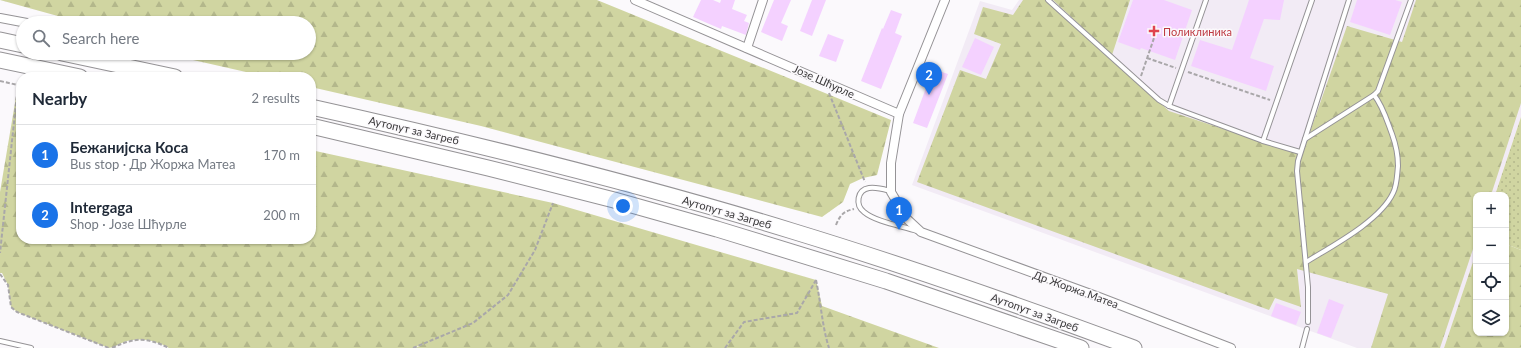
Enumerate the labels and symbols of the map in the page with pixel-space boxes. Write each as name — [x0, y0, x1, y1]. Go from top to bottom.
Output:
marker: Поликлиника — [1148, 25, 1160, 37]
place label: Поликлиника — [1163, 25, 1232, 38]
street label: Јозе Шћурле — [791, 62, 857, 100]
pin: 2 — [916, 62, 942, 95]
street label: Аутопут за Загреб — [368, 113, 460, 147]
street label: Аутопут за Загреб — [681, 193, 773, 231]
your location — [613, 196, 633, 216]
pin: 1 — [886, 197, 912, 230]
street label: Др Жоржа Матеа — [1032, 268, 1120, 310]
street label: Аутопут за Загреб — [989, 290, 1081, 334]

